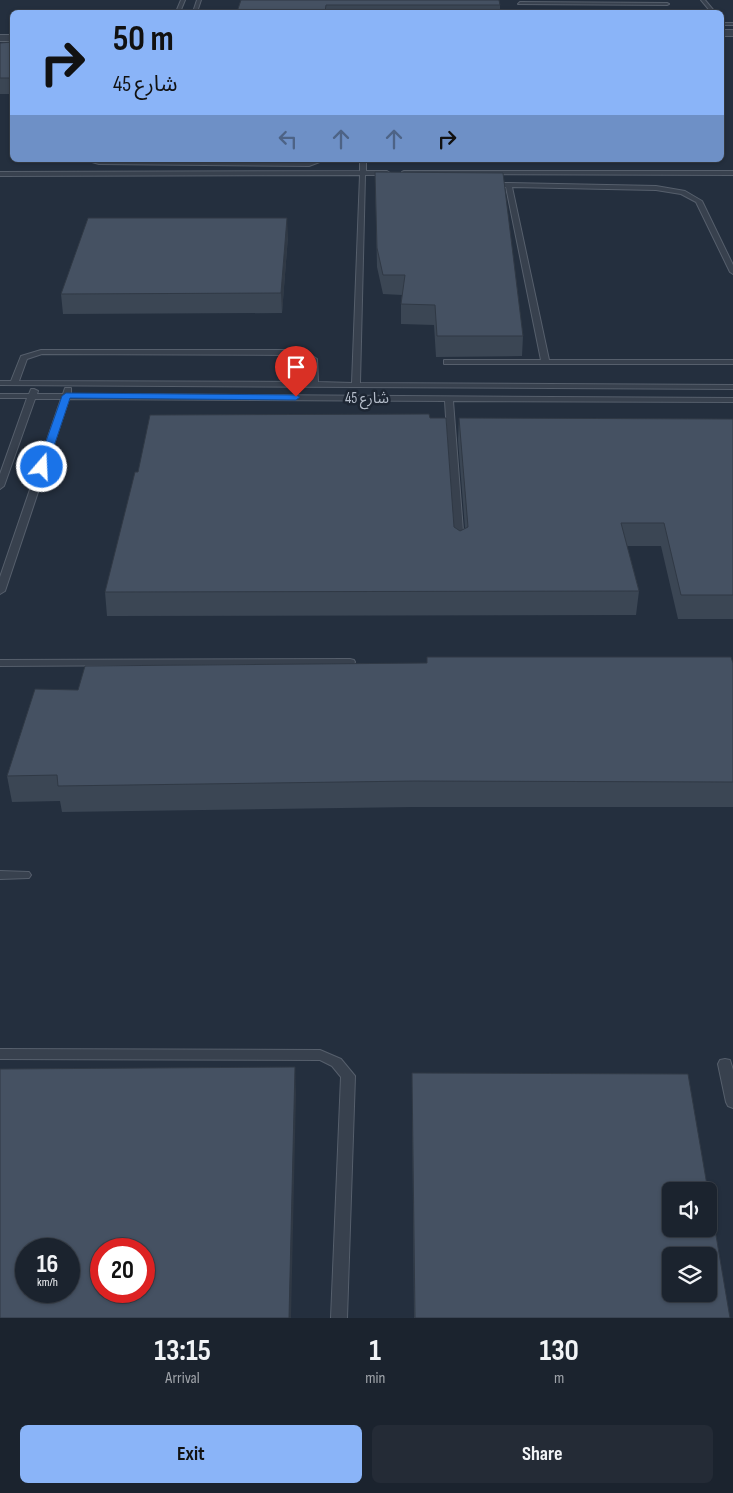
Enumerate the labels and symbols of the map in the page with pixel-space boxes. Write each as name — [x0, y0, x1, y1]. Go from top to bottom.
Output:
pin — [275, 346, 317, 397]
street label: شارع 45 — [345, 389, 389, 410]
position arrow — [15, 440, 67, 492]
speed limit sign: 20 — [90, 1238, 155, 1303]

